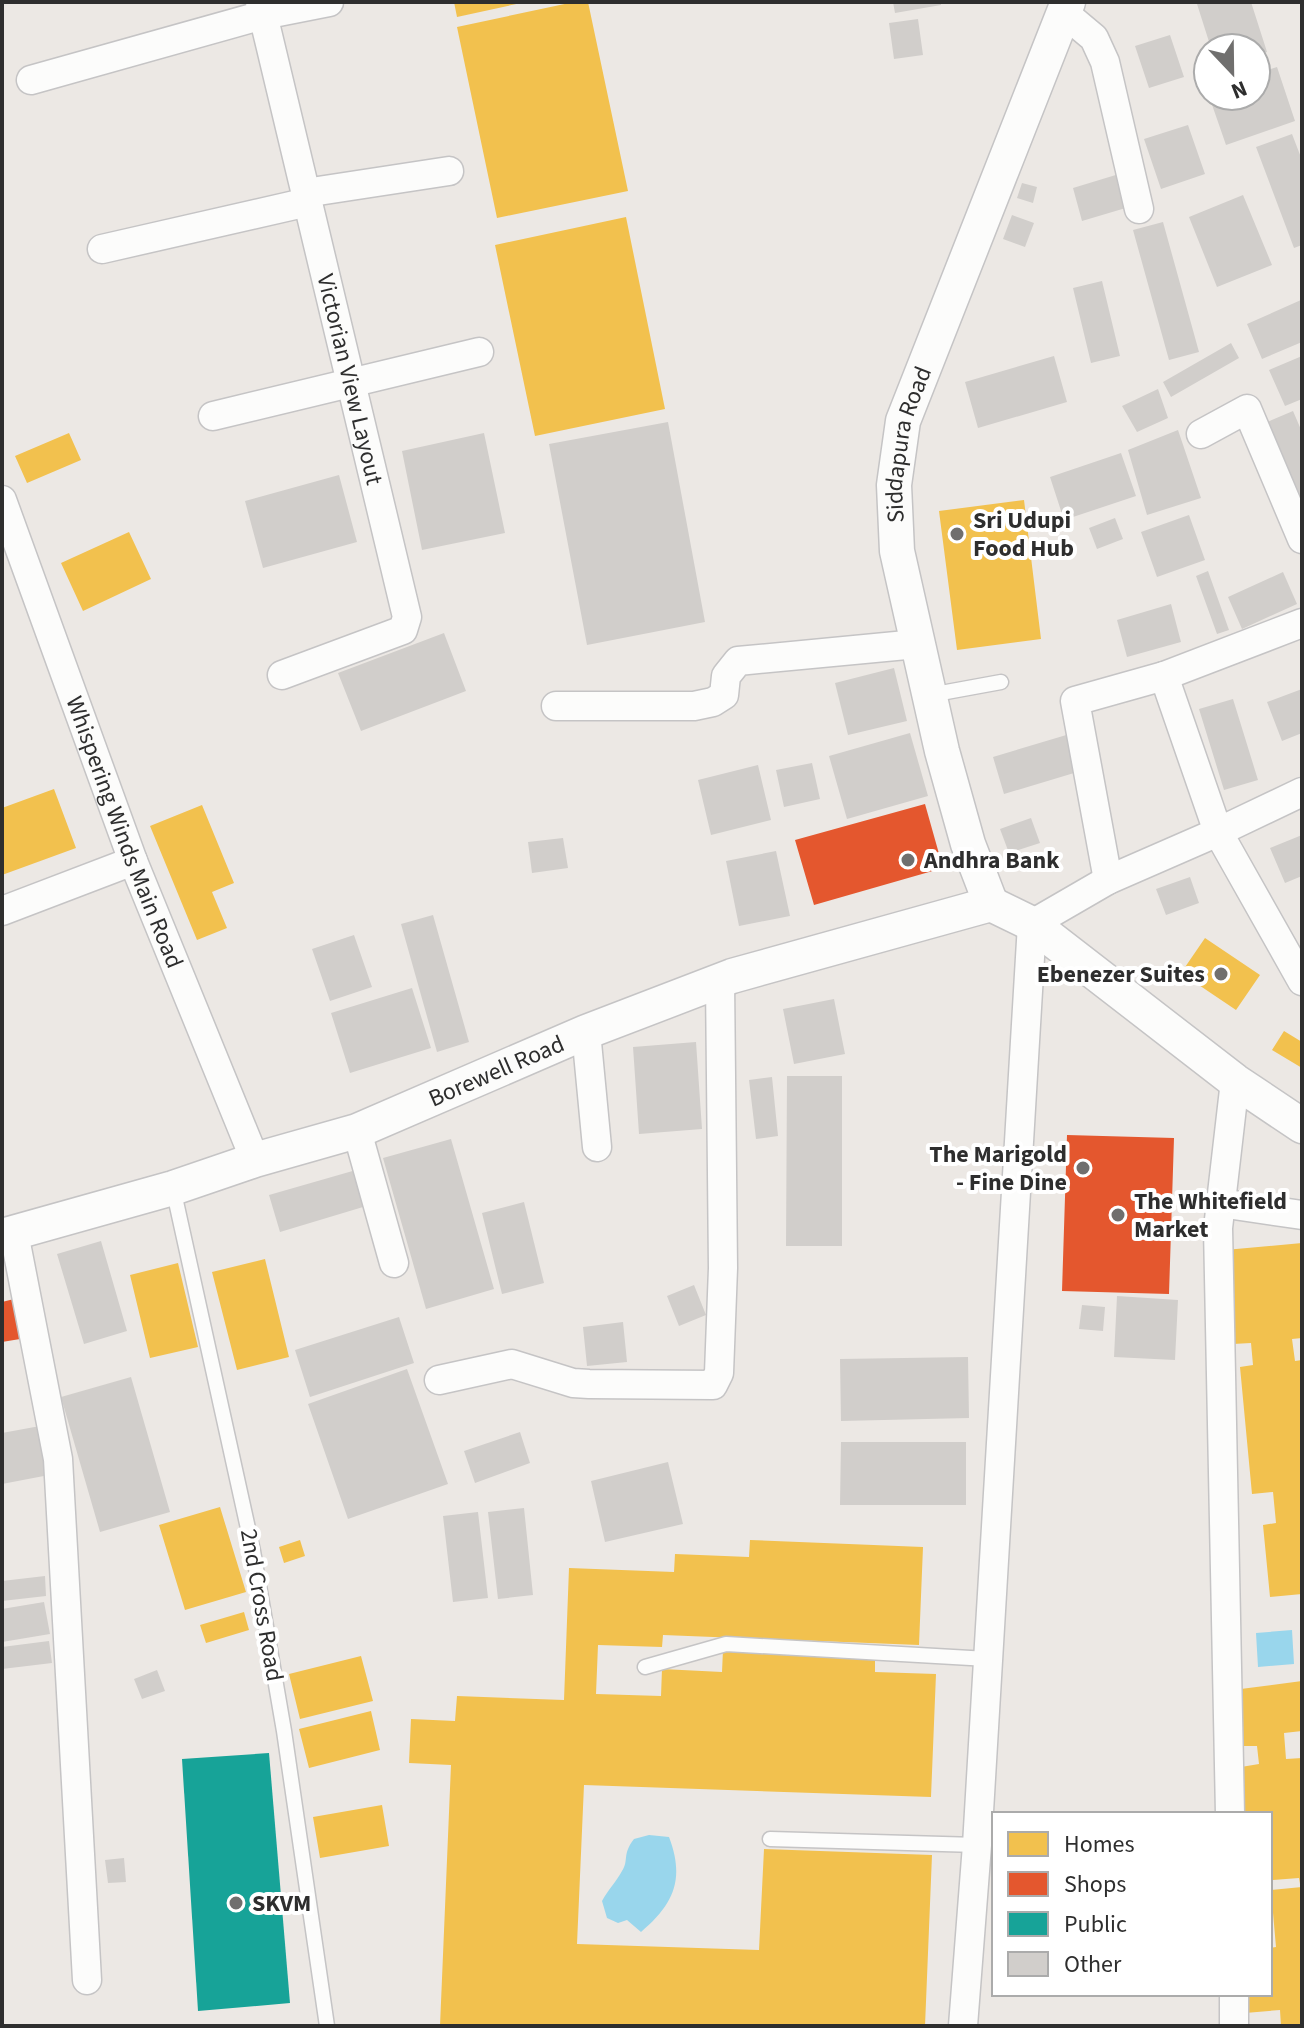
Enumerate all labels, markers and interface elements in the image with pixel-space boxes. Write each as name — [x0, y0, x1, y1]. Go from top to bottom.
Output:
north arrow — [1192, 32, 1272, 112]
text: N — [1226, 72, 1252, 107]
street label: Victorian View Layout — [308, 271, 392, 488]
street label: Siddapura Road — [876, 361, 941, 524]
place label: Sri Udupi Food Hub — [973, 503, 1074, 566]
marker: Sri Udupi Food Hub — [948, 525, 966, 543]
street label: Whispering Winds Main Road — [57, 691, 192, 974]
place label: Andhra Bank — [923, 843, 1060, 878]
marker: Andhra Bank — [899, 851, 917, 869]
place label: Ebenezer Suites — [1037, 957, 1205, 992]
marker: Ebenezer Suites — [1212, 965, 1230, 983]
street label: Borewell Road — [423, 1026, 570, 1116]
place label: The Marigold - Fine Dine — [929, 1137, 1067, 1200]
marker: The Marigold - Fine Dine — [1074, 1159, 1092, 1177]
place label: The Whitefield Market — [1134, 1184, 1287, 1247]
marker: The Whitefield Market — [1109, 1206, 1127, 1224]
street label: 2nd Cross Road — [231, 1526, 292, 1684]
legend — [992, 1812, 1272, 1996]
text: Homes — [1064, 1827, 1135, 1862]
text: Shops — [1064, 1867, 1126, 1902]
place label: SKVM — [252, 1886, 311, 1921]
marker: SKVM — [227, 1894, 245, 1912]
text: Public — [1064, 1907, 1127, 1942]
text: Other — [1064, 1947, 1122, 1982]

